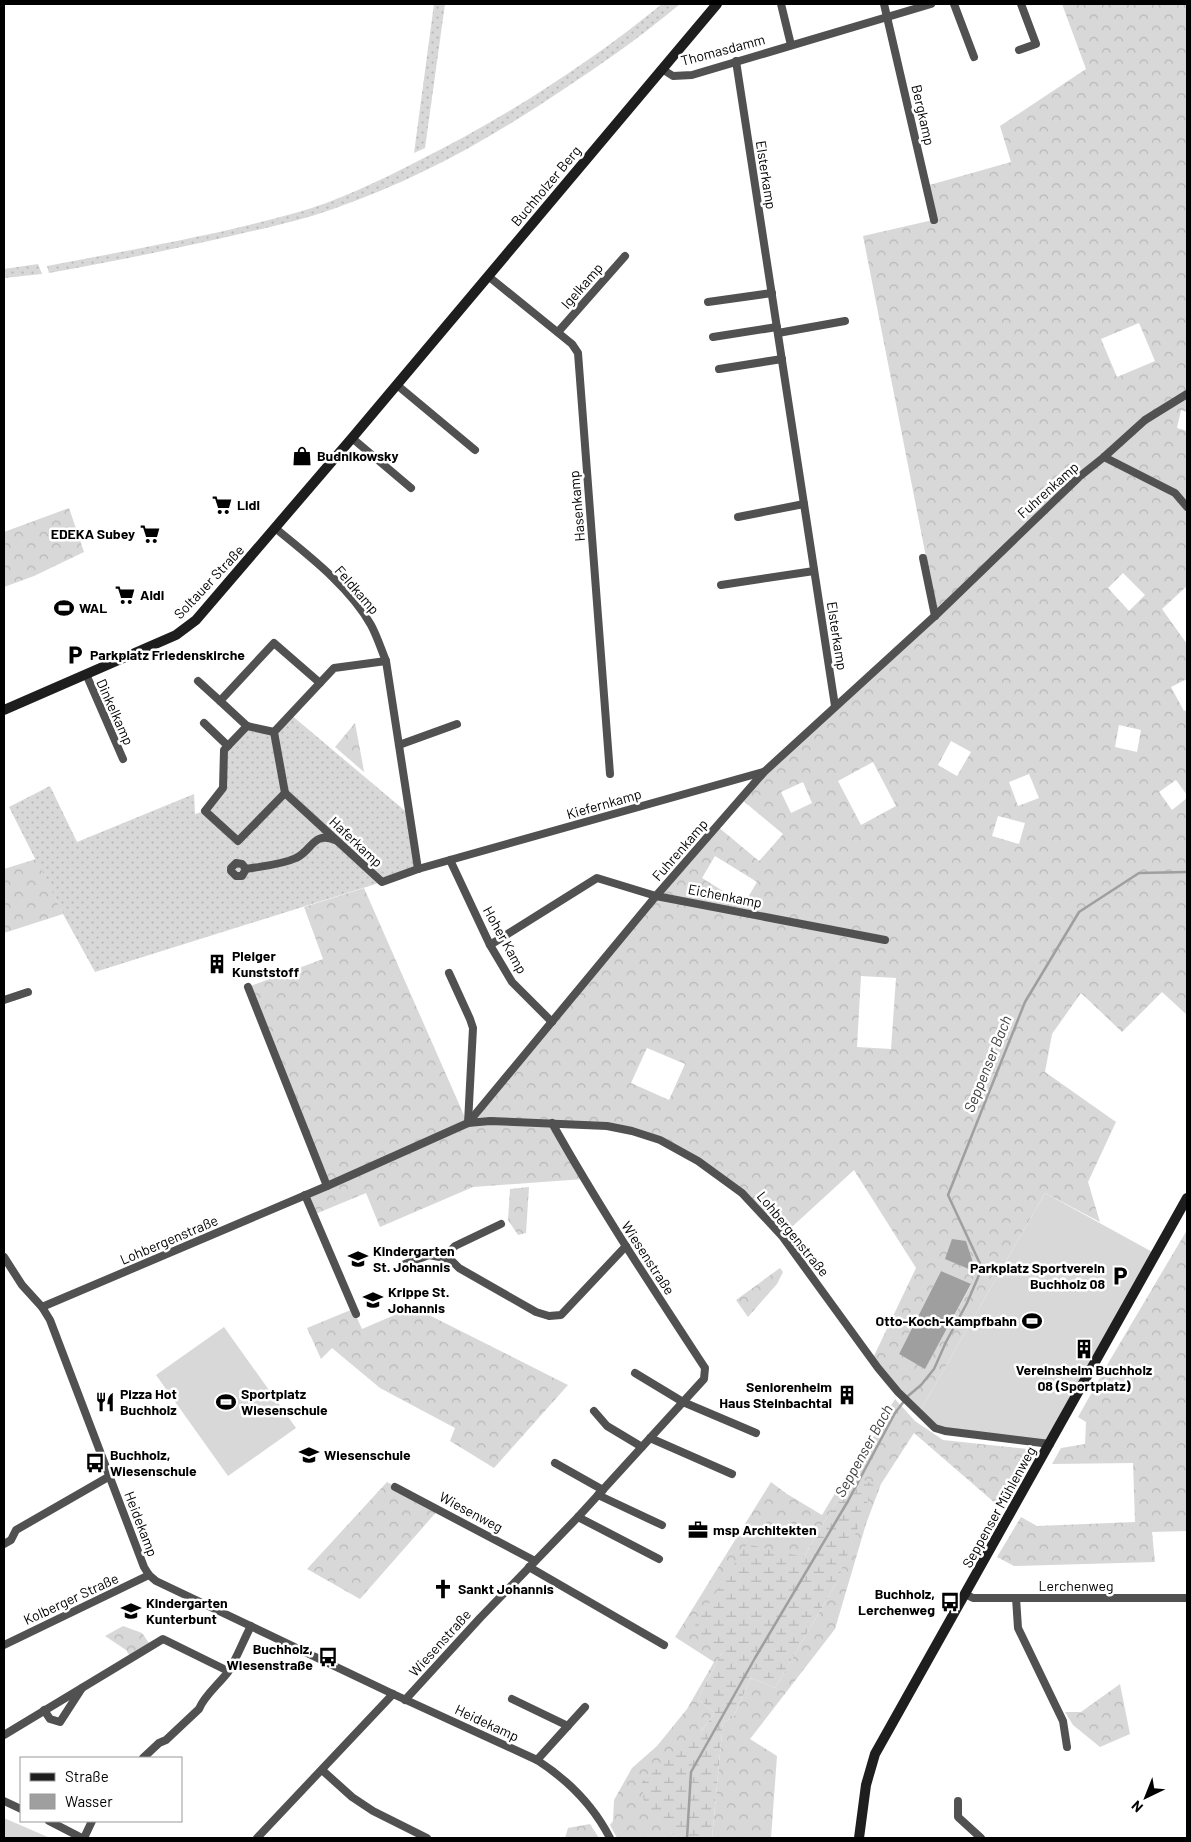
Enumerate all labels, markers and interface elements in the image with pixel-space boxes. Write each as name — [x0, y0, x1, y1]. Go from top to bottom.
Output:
street label: Thomasdamm — [679, 30, 767, 69]
street label: Bergkamp — [908, 83, 939, 147]
street label: Elsterkamp — [753, 139, 780, 210]
street label: Buchholzer Berg — [507, 142, 584, 229]
street label: Igelkamp — [557, 259, 606, 312]
shop icon: Budnikowsky — [291, 445, 313, 467]
place label: Budnikowsky — [317, 447, 399, 464]
street label: Fuhrenkamp — [1014, 458, 1082, 521]
street label: Hasenkamp — [565, 470, 588, 542]
supermarket icon: Lidl — [211, 494, 233, 516]
place label: Lidl — [237, 496, 260, 513]
supermarket icon: EDEKA Subey — [139, 523, 161, 545]
place label: EDEKA Subey — [51, 525, 135, 542]
street label: Soltauer Straße — [170, 541, 247, 622]
street label: Feldkamp — [332, 562, 383, 618]
supermarket icon: Aldi — [114, 584, 136, 606]
place label: Aldi — [140, 586, 164, 603]
sports icon: WAL — [53, 597, 75, 619]
place label: WAL — [79, 599, 107, 616]
street label: Elsterkamp — [824, 600, 851, 671]
parking icon: Parkplatz Friedenskirche — [64, 644, 86, 666]
place label: Parkplatz Friedenskirche — [90, 646, 245, 663]
street label: Dinkelkamp — [93, 676, 138, 747]
street label: Kiefernkamp — [564, 785, 643, 822]
street label: Haferkamp — [326, 813, 386, 871]
street label: Fuhrenkamp — [648, 815, 711, 884]
street label: Eichenkamp — [687, 880, 764, 911]
street label: Hoher Kamp — [480, 903, 531, 977]
place label: Pleiger Kunststoff — [232, 947, 299, 980]
building icon: Pleiger Kunststoff — [206, 953, 228, 975]
water label: Seppenser Bach — [959, 1012, 1015, 1115]
street label: Lohbergenstraße — [754, 1188, 833, 1280]
street label: Lohbergenstraße — [117, 1211, 220, 1268]
street label: Wiesenstraße — [618, 1218, 678, 1298]
place label: Kindergarten St. Johannis — [373, 1242, 455, 1275]
school or university icon: Kindergarten St. Johannis — [347, 1248, 369, 1270]
place label: Parkplatz Sportverein Buchholz 08 — [970, 1259, 1105, 1292]
parking icon: Parkplatz Sportverein Buchholz 08 — [1109, 1265, 1131, 1287]
place label: Krippe St. Johannis — [388, 1283, 449, 1316]
school or university icon: Krippe St. Johannis — [362, 1289, 384, 1311]
sports icon: Otto-Koch-Kampfbahn — [1021, 1310, 1043, 1332]
place label: Otto-Koch-Kampfbahn — [875, 1312, 1017, 1329]
building icon: Vereinsheim Buchholz 08 (Sportplatz) — [1073, 1338, 1095, 1360]
place label: Vereinsheim Buchholz 08 (Sportplatz) — [1016, 1361, 1153, 1394]
place label: Seniorenheim Haus Steinbachtal — [719, 1378, 832, 1411]
building icon: Seniorenheim Haus Steinbachtal — [836, 1384, 858, 1406]
place label: Pizza Hot Buchholz — [120, 1385, 177, 1418]
place label: Sportplatz Wiesenschule — [241, 1385, 328, 1418]
restaurant icon: Pizza Hot Buchholz — [94, 1391, 116, 1413]
sports icon: Sportplatz Wiesenschule — [215, 1391, 237, 1413]
water label: Seppenser Bach — [830, 1401, 896, 1500]
street label: Seppenser Mühlenweg — [958, 1443, 1039, 1570]
school or university icon: Wiesenschule — [298, 1444, 320, 1466]
place label: Buchholz, Wiesenschule — [110, 1446, 197, 1479]
place label: Wiesenschule — [324, 1446, 411, 1463]
bus stop icon: Buchholz, Wiesenschule — [84, 1452, 106, 1474]
street label: Wiesenweg — [437, 1488, 506, 1535]
street label: Heidekamp — [121, 1489, 162, 1559]
office icon: msp Architekten — [687, 1519, 709, 1541]
place label: msp Architekten — [713, 1521, 817, 1538]
street label: Kolberger Straße — [21, 1569, 121, 1628]
street label: Lerchenweg — [1039, 1577, 1113, 1594]
church icon: Sankt Johannis — [432, 1578, 454, 1600]
place label: Sankt Johannis — [458, 1580, 554, 1597]
place label: Buchholz, Lerchenweg — [858, 1585, 935, 1618]
bus stop icon: Buchholz, Lerchenweg — [939, 1591, 961, 1613]
place label: Kindergarten Kunterbunt — [146, 1594, 228, 1627]
school or university icon: Kindergarten Kunterbunt — [120, 1600, 142, 1622]
street label: Wiesenstraße — [405, 1606, 474, 1680]
place label: Buchholz, Wiesenstraße — [227, 1640, 313, 1673]
bus stop icon: Buchholz, Wiesenstraße — [317, 1646, 339, 1668]
street label: Heidekamp — [453, 1700, 522, 1745]
legend — [20, 1757, 182, 1822]
text: Straße — [65, 1767, 109, 1785]
north arrow — [1121, 1772, 1171, 1822]
text: Wasser — [65, 1792, 113, 1810]
text: N — [1128, 1797, 1146, 1816]

